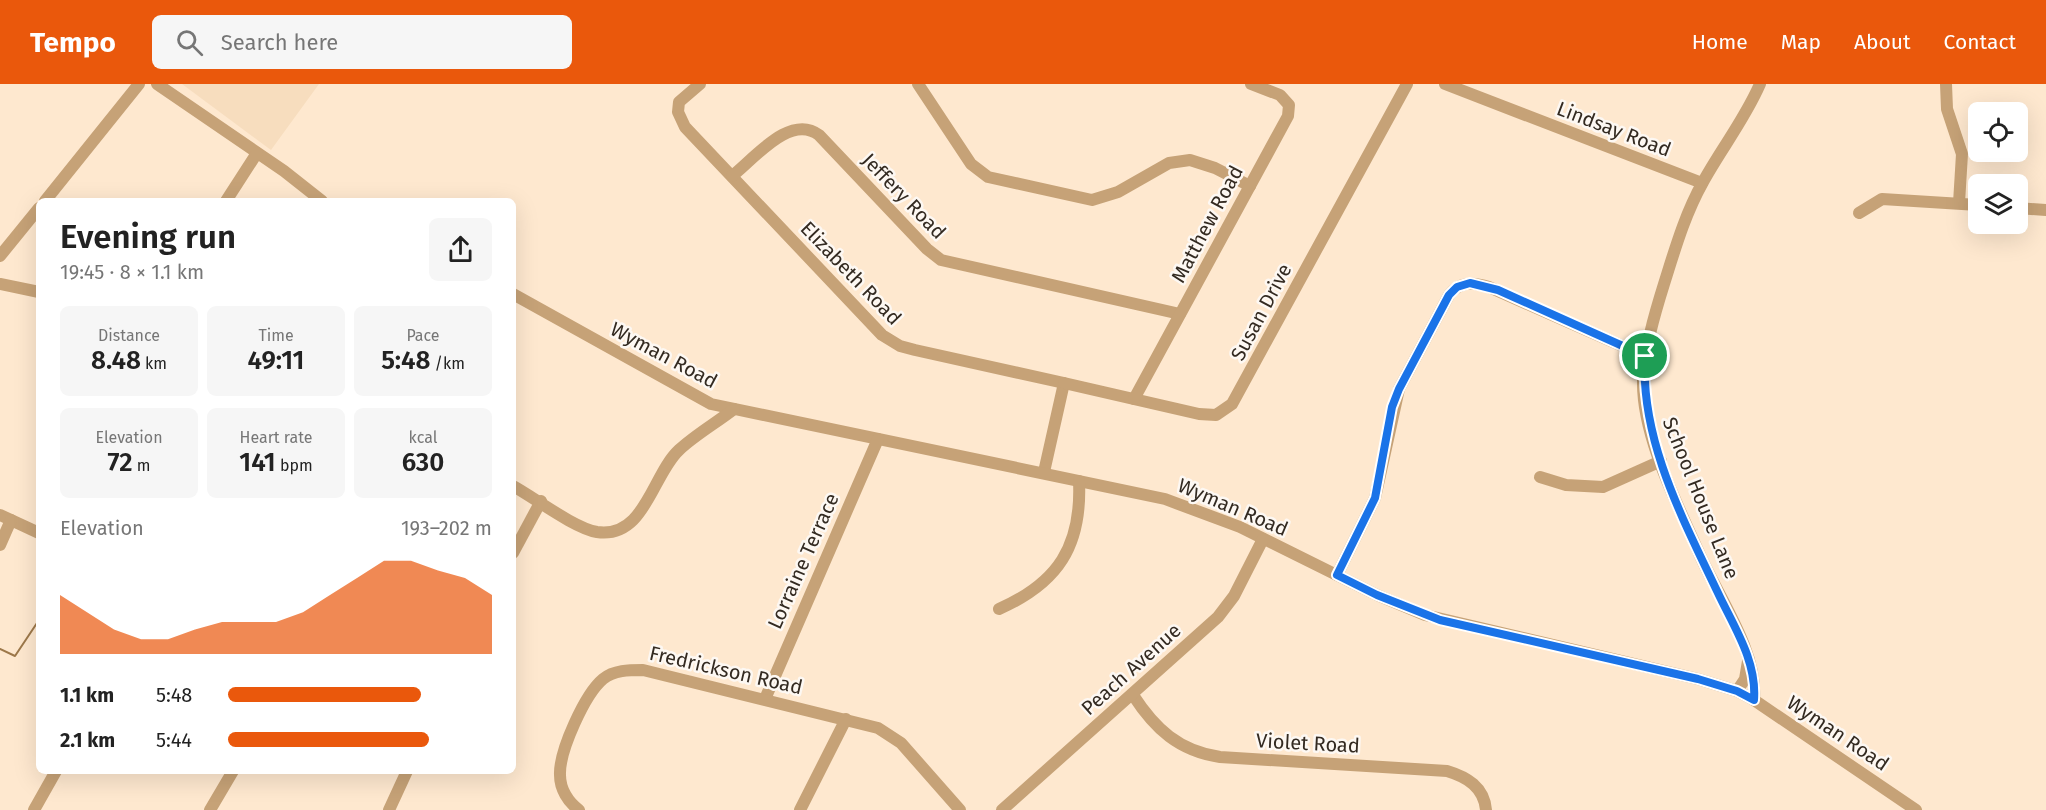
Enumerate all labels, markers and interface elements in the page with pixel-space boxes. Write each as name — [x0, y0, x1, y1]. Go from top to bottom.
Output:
search box — [152, 15, 572, 69]
text: Tempo — [30, 26, 116, 59]
icon: search — [173, 26, 206, 59]
text: Search here — [221, 29, 338, 56]
text: Home — [1692, 29, 1748, 55]
text: Map — [1781, 29, 1821, 55]
text: About — [1854, 29, 1911, 55]
text: Contact — [1944, 29, 2016, 55]
street label: Lindsay Road — [1554, 96, 1674, 162]
map controls — [1968, 102, 2028, 234]
button: locate — [1968, 102, 2028, 162]
street label: Jeffery Road — [857, 148, 951, 244]
street label: Matthew Road — [1166, 161, 1248, 287]
button: layers — [1968, 174, 2028, 234]
street label: Elizabeth Road — [796, 216, 906, 330]
text: Evening run — [60, 217, 236, 257]
button: share — [429, 218, 492, 281]
street label: Susan Drive — [1225, 259, 1297, 365]
text: 19:45 · 8 × 1.1 km — [60, 260, 204, 284]
street label: Wyman Road — [606, 317, 722, 393]
text: Distance — [98, 326, 160, 345]
text: Time — [258, 326, 294, 345]
text: Pace — [406, 326, 440, 345]
pin — [1619, 330, 1670, 381]
icon: arrive — [1628, 339, 1661, 372]
text: 8.48 — [91, 345, 141, 376]
text: 49:11 — [248, 345, 304, 376]
text: 5:48 — [381, 345, 430, 376]
text: km — [141, 354, 167, 373]
text: /km — [430, 354, 465, 373]
street label: School House Lane — [1658, 414, 1744, 582]
text: Elevation — [95, 428, 163, 447]
text: Heart rate — [240, 428, 312, 447]
text: kcal — [409, 428, 437, 447]
text: 72 — [107, 447, 133, 478]
text: 141 — [239, 447, 276, 478]
text: 630 — [402, 447, 444, 478]
text: m — [133, 456, 151, 475]
text: bpm — [276, 456, 313, 475]
street label: Wyman Road — [1174, 473, 1292, 541]
street label: Lorraine Terrace — [762, 489, 844, 633]
text: Elevation — [60, 516, 144, 540]
text: 193–202 m — [401, 516, 492, 540]
street label: Peach Avenue — [1076, 618, 1186, 720]
street label: Fredrickson Road — [647, 641, 805, 699]
text: 1.1 km — [60, 683, 114, 707]
text: 5:48 — [156, 683, 192, 707]
street label: Wyman Road — [1783, 690, 1893, 776]
text: 2.1 km — [60, 728, 115, 752]
text: 5:44 — [156, 728, 192, 752]
street label: Violet Road — [1256, 728, 1360, 758]

